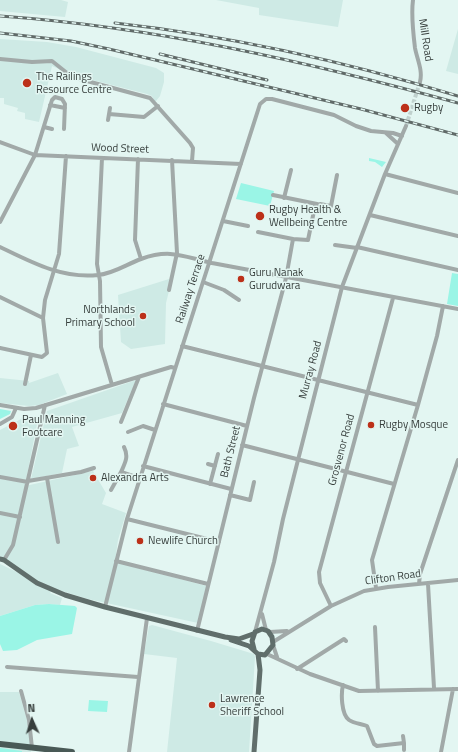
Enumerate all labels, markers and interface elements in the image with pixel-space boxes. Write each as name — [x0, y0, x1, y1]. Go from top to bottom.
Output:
street label: Mill Road — [415, 18, 435, 62]
place label: The Railings Resource Centre — [36, 70, 112, 96]
marker: The Railings Resource Centre — [21, 77, 33, 89]
place label: Rugby — [414, 101, 443, 115]
marker: Rugby — [399, 102, 411, 114]
street label: Wood Street — [91, 141, 149, 157]
place label: Rugby Health & Wellbeing Centre — [269, 203, 347, 229]
marker: Rugby Health & Wellbeing Centre — [254, 210, 266, 222]
street label: Railway Terrace — [174, 252, 208, 326]
place label: Guru Nanak Gurudwara — [249, 266, 303, 292]
marker: Guru Nanak Gurudwara — [236, 274, 246, 284]
place label: Northlands Primary School — [65, 303, 135, 329]
marker: Northlands Primary School — [138, 311, 148, 321]
street label: Murray Road — [297, 339, 325, 401]
place label: Paul Manning Footcare — [22, 413, 85, 439]
street label: Grosvenor Road — [326, 413, 358, 487]
place label: Rugby Mosque — [379, 418, 448, 432]
marker: Paul Manning Footcare — [7, 420, 19, 432]
marker: Rugby Mosque — [366, 420, 376, 430]
street label: Bath Street — [218, 425, 244, 479]
place label: Alexandra Arts — [101, 471, 169, 485]
marker: Alexandra Arts — [88, 473, 98, 483]
place label: Newlife Church — [148, 534, 218, 548]
marker: Newlife Church — [135, 536, 145, 546]
street label: Clifton Road — [364, 568, 422, 588]
place label: Lawrence Sheriff School — [220, 692, 284, 718]
north arrow — [12, 700, 52, 740]
text: N — [27, 700, 36, 716]
marker: Lawrence Sheriff School — [207, 700, 217, 710]

